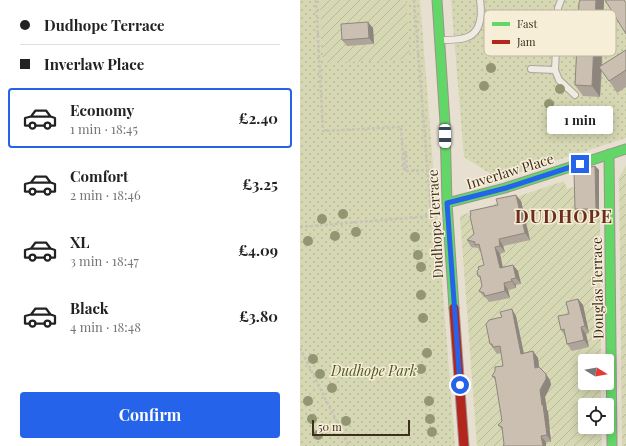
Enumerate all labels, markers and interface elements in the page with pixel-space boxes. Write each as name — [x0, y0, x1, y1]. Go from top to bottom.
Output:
legend — [484, 10, 616, 56]
text: Dudhope Terrace — [44, 15, 165, 35]
text: Fast — [517, 16, 537, 31]
text: Jam — [516, 34, 536, 49]
text: Inverlaw Place — [44, 54, 144, 74]
icon: car — [22, 100, 58, 136]
text: Economy — [70, 100, 134, 120]
callout: 1 min — [547, 106, 613, 134]
text: £2.40 — [239, 108, 278, 128]
text: 1 min — [564, 111, 596, 128]
text: 1 min · 18:45 — [70, 120, 138, 137]
car — [439, 124, 451, 148]
street label: Inverlaw Place — [464, 149, 556, 193]
route end — [571, 155, 589, 173]
icon: car — [22, 166, 58, 202]
text: Comfort — [70, 166, 128, 186]
street label: Dudhope Terrace — [423, 169, 447, 279]
text: £3.25 — [242, 174, 278, 194]
text: 2 min · 18:46 — [70, 186, 141, 203]
district label: DUDHOPE — [515, 204, 613, 228]
icon: car — [22, 232, 58, 268]
text: XL — [70, 232, 90, 252]
street label: Douglas Terrace — [587, 237, 607, 339]
text: £4.09 — [238, 240, 278, 260]
text: 3 min · 18:47 — [70, 252, 139, 269]
icon: car — [22, 298, 58, 334]
text: Black — [70, 298, 109, 318]
text: £3.80 — [239, 306, 278, 326]
text: 4 min · 18:48 — [70, 318, 141, 335]
north arrow — [578, 354, 614, 390]
map controls — [578, 354, 614, 434]
park label: Dudhope Park — [330, 361, 417, 380]
route start — [451, 376, 469, 394]
button: Confirm — [20, 392, 280, 438]
button: locate — [578, 398, 614, 434]
scale bar — [312, 418, 410, 437]
text: 50 m — [318, 419, 342, 434]

